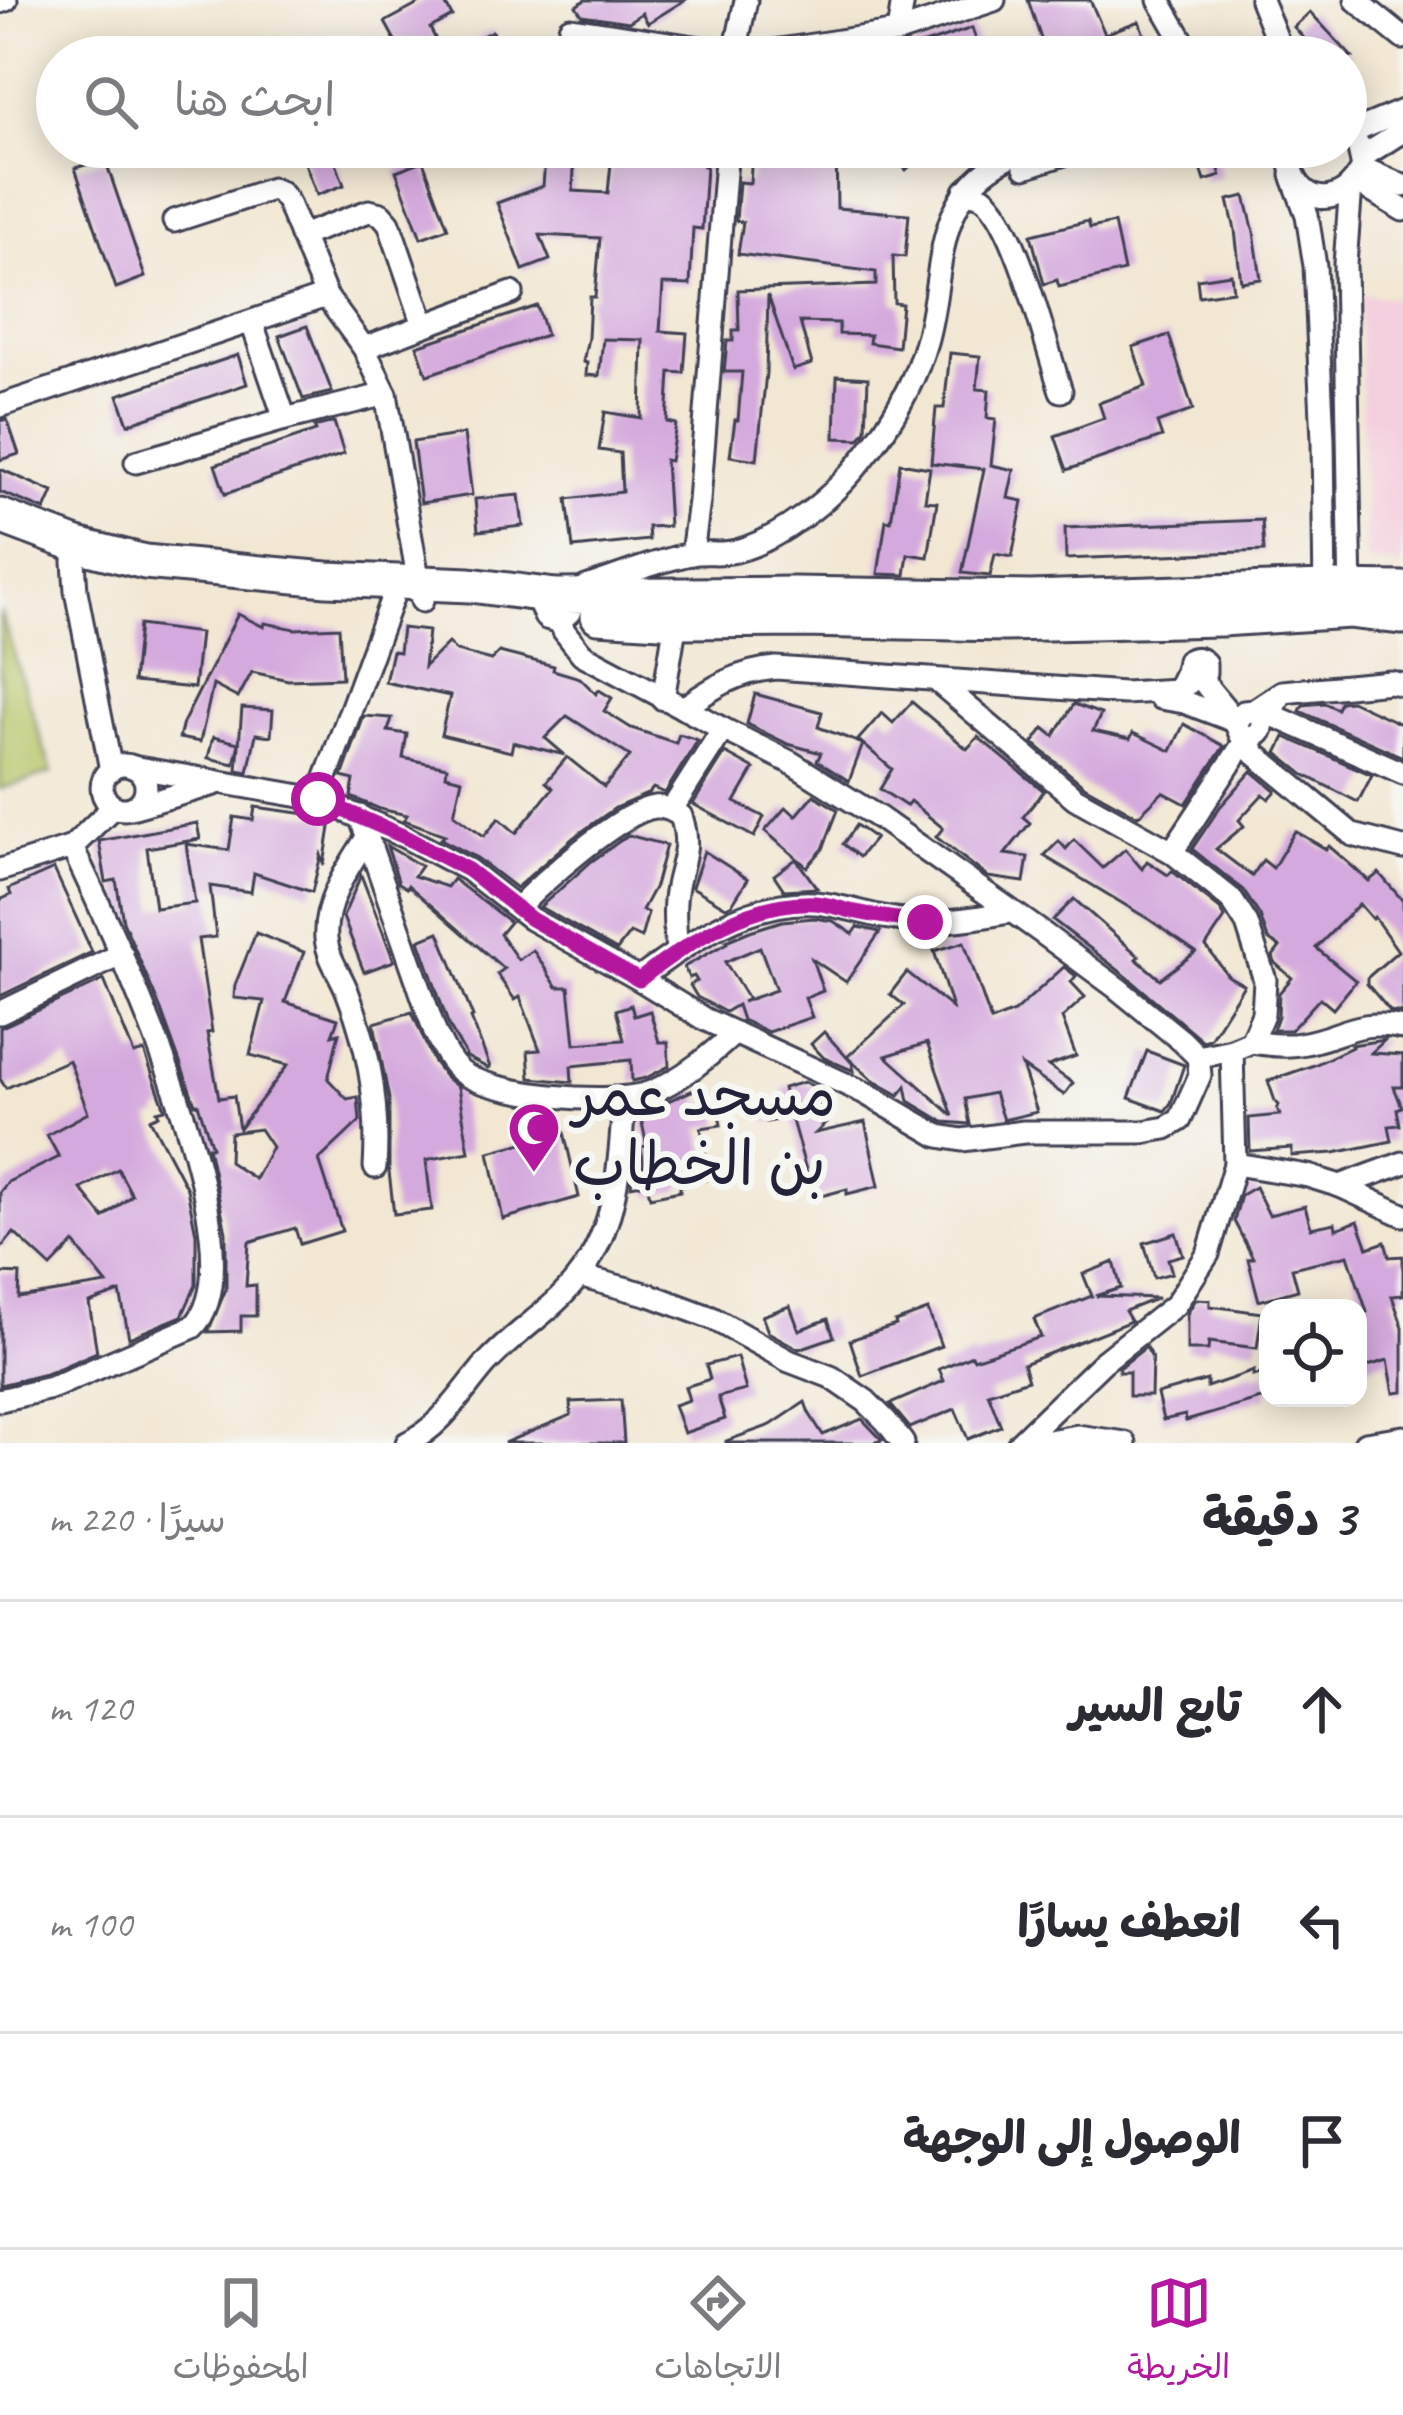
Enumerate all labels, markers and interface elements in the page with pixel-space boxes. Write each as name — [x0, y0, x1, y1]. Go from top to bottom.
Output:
search box — [36, 36, 1367, 168]
icon: search — [78, 69, 144, 135]
text: ابحث هنا — [174, 72, 335, 129]
route start — [291, 772, 345, 826]
route end — [898, 895, 952, 949]
place label: مسجد عمر بن الخطاب — [568, 1057, 836, 1202]
mosque icon: مسجد عمر بن الخطاب — [506, 1100, 562, 1174]
map controls — [1259, 1299, 1367, 1407]
button: locate — [1259, 1299, 1367, 1407]
text: 3 دقيقة — [1202, 1486, 1355, 1550]
text: سيرًا · 220 m — [48, 1495, 226, 1544]
icon: ahead — [1289, 1676, 1355, 1742]
text: تابع السير — [1070, 1678, 1241, 1735]
text: 120 m — [48, 1684, 132, 1733]
icon: left — [1289, 1892, 1355, 1958]
text: انعطف يسارًا — [1017, 1894, 1241, 1951]
text: 100 m — [48, 1900, 132, 1949]
icon: arrive — [1289, 2108, 1355, 2174]
text: الوصول إلى الوجهة — [903, 2110, 1241, 2167]
tab: المحفوظات — [173, 2270, 309, 2396]
tab: الاتجاهات — [654, 2270, 782, 2396]
tab: الخريطة — [1127, 2270, 1230, 2396]

